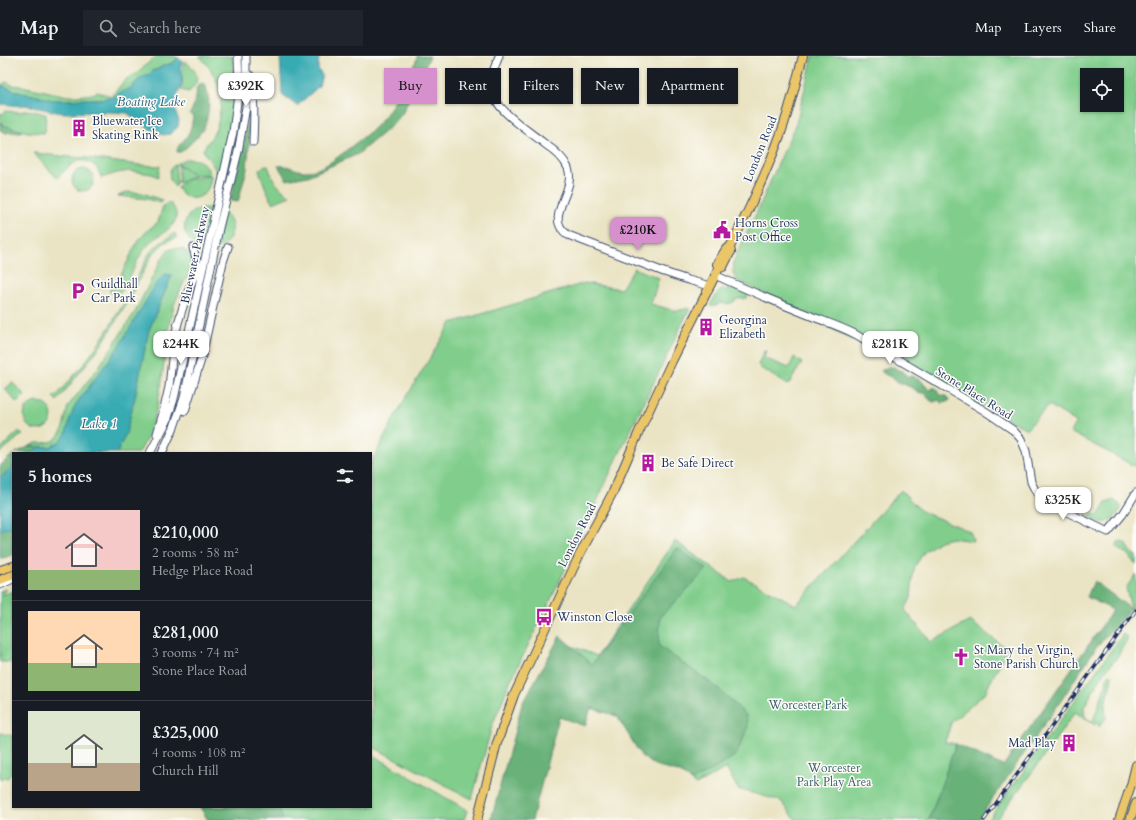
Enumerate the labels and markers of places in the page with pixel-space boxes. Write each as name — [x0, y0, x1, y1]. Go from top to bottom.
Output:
pin: £392K — [218, 73, 274, 107]
place label: Bluewater Ice Skating Rink — [92, 113, 162, 143]
building icon: Bluewater Ice Skating Rink — [69, 118, 89, 138]
place label: Horns Cross Post Office — [735, 215, 798, 245]
pin: £210K — [610, 217, 666, 251]
public building icon: Horns Cross Post Office — [712, 220, 732, 240]
place label: Guildhall Car Park — [91, 276, 138, 306]
parking icon: Guildhall Car Park — [68, 281, 88, 301]
place label: Georgina Elizabeth — [719, 312, 768, 342]
building icon: Georgina Elizabeth — [696, 317, 716, 337]
pin: £244K — [153, 331, 209, 365]
pin: £281K — [862, 331, 918, 365]
building icon: Be Safe Direct — [638, 453, 658, 473]
place label: Be Safe Direct — [661, 455, 734, 471]
pin: £325K — [1035, 487, 1091, 521]
bus stop icon: Winston Close — [534, 607, 554, 627]
place label: Winston Close — [556, 609, 633, 625]
place label: St Mary the Virgin, Stone Parish Church — [974, 642, 1079, 672]
church icon: St Mary the Virgin, Stone Parish Church — [951, 647, 971, 667]
building icon: Mad Play — [1059, 733, 1079, 753]
place label: Mad Play — [1008, 735, 1057, 751]

